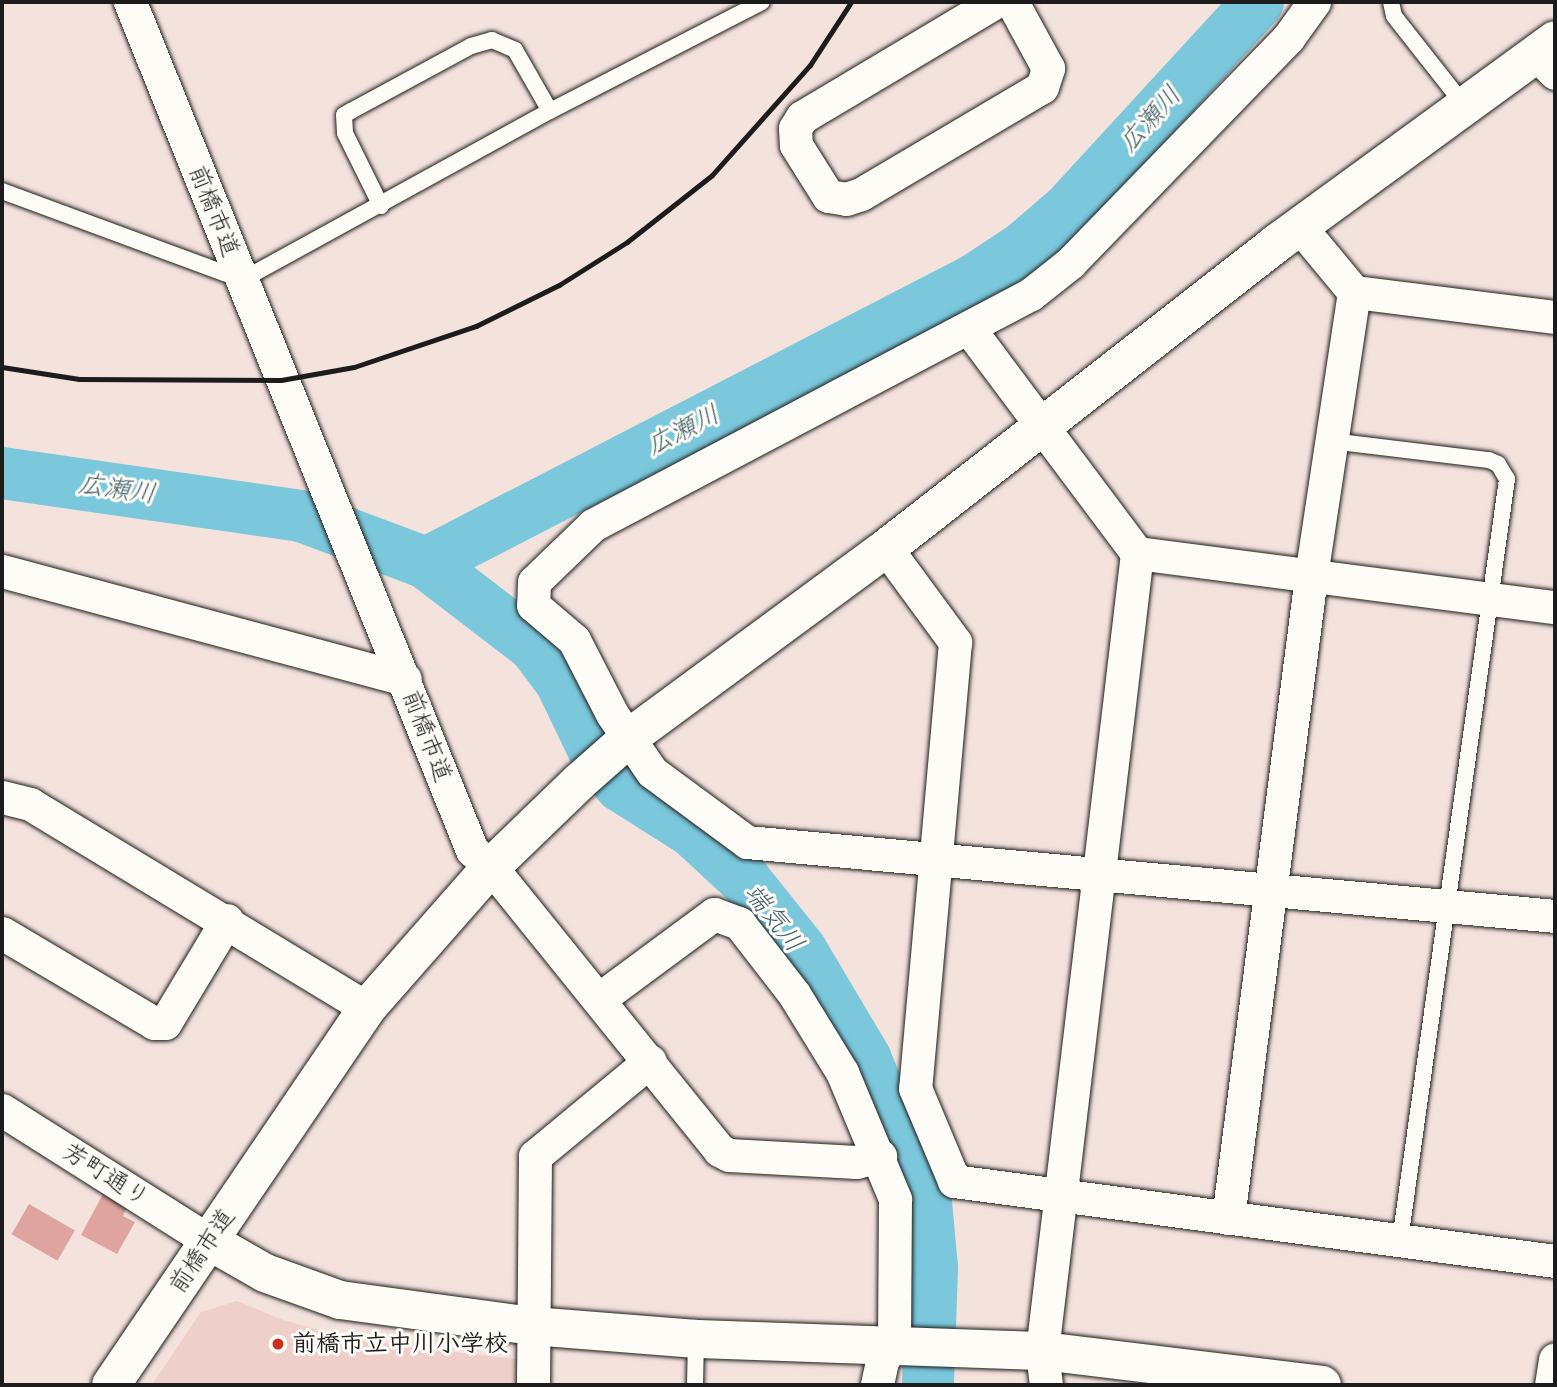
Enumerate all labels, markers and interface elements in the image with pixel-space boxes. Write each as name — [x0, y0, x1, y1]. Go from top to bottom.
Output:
water label: 広瀬川 — [1112, 80, 1188, 158]
street label: 前橋市道 — [183, 161, 245, 261]
water label: 広瀬川 — [641, 398, 725, 462]
water label: 広瀬川 — [76, 468, 158, 510]
street label: 前橋市道 — [396, 686, 458, 786]
water label: 端気川 — [738, 878, 810, 958]
street label: 芳町通り — [58, 1137, 154, 1213]
street label: 前橋市道 — [163, 1203, 241, 1299]
place label: 前橋市立中川小学校 — [292, 1330, 508, 1358]
marker: 前橋市立中川小学校 — [270, 1336, 286, 1352]

